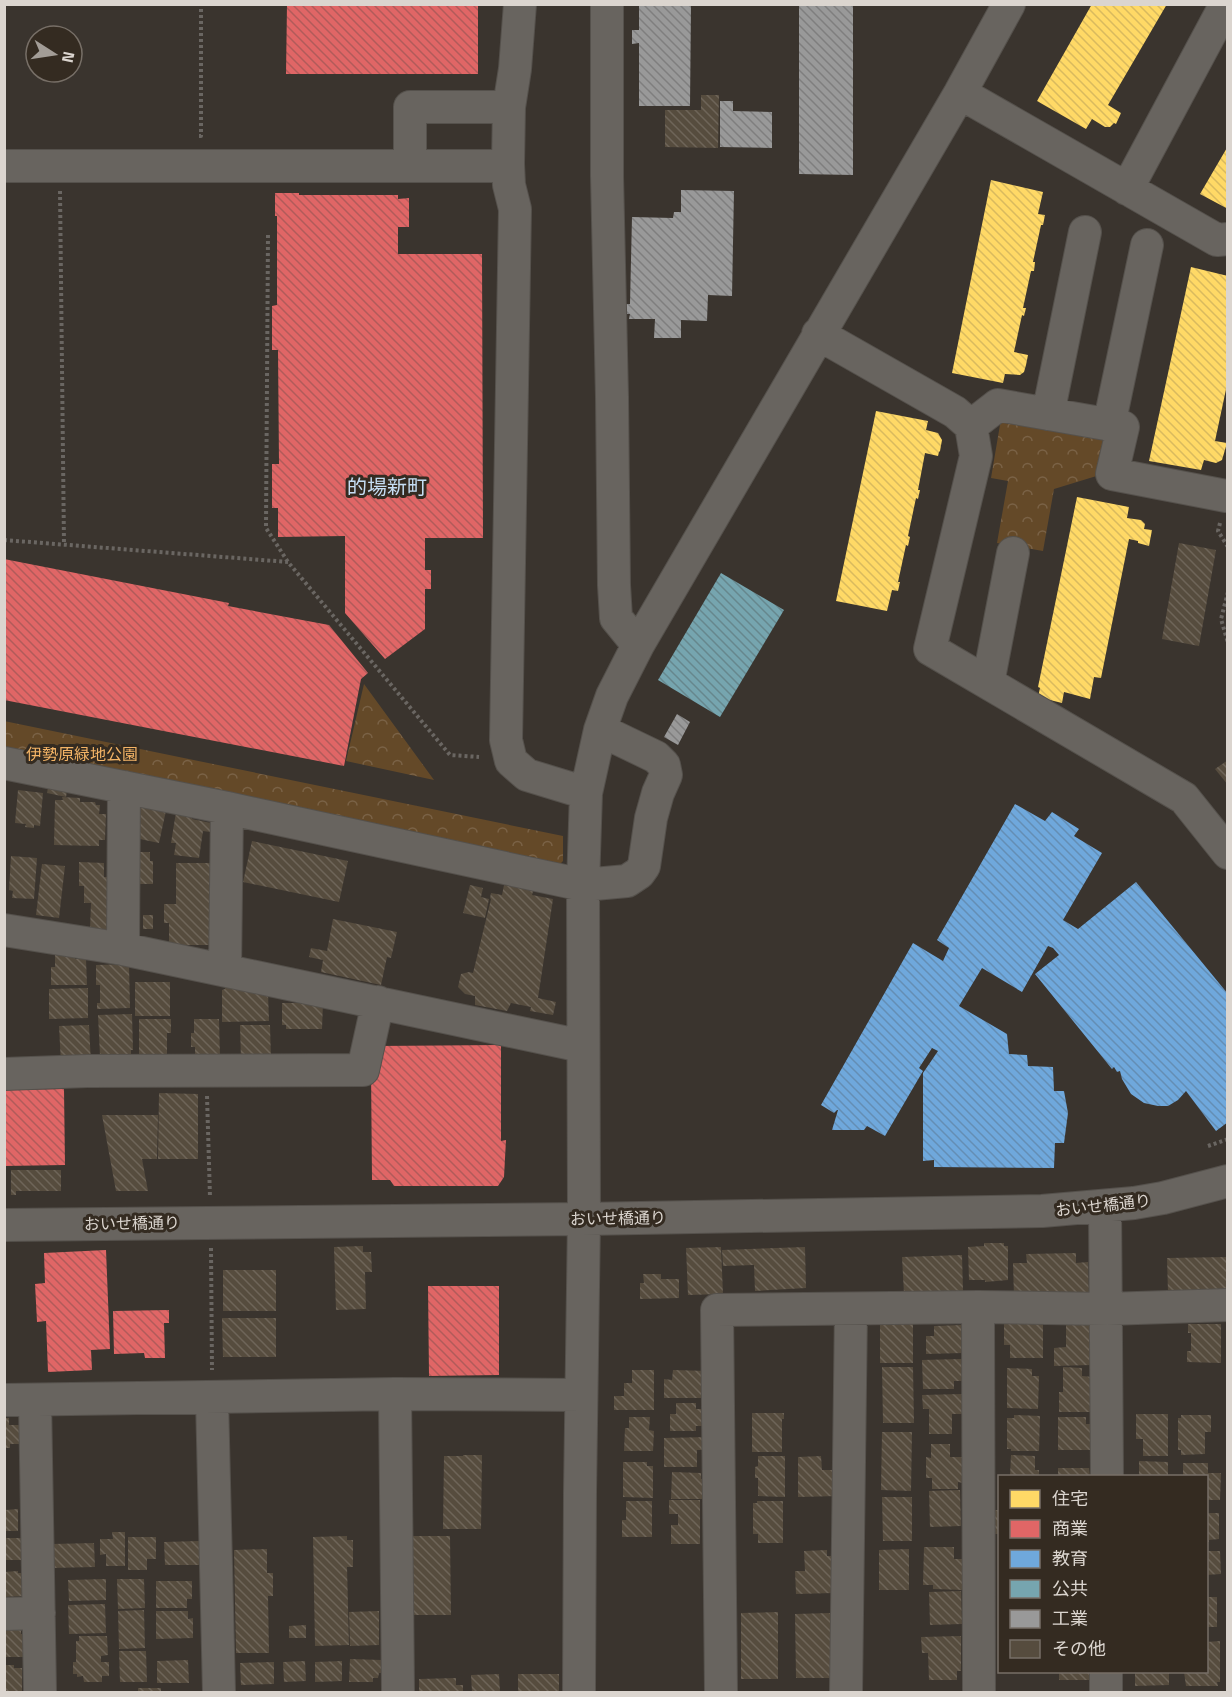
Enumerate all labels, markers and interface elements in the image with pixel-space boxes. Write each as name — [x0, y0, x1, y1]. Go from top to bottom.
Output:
north arrow — [24, 24, 84, 84]
text: N — [56, 49, 82, 65]
district label: 的場新町 — [347, 471, 427, 502]
park label: 伊勢原緑地公園 — [26, 742, 138, 766]
street label: おいせ橋通り — [1054, 1188, 1152, 1222]
street label: おいせ橋通り — [570, 1205, 666, 1231]
street label: おいせ橋通り — [84, 1210, 180, 1236]
legend — [998, 1475, 1208, 1673]
text: 住宅 — [1052, 1485, 1088, 1512]
text: 商業 — [1052, 1515, 1088, 1542]
text: 教育 — [1052, 1545, 1088, 1572]
text: 公共 — [1052, 1575, 1088, 1602]
text: 工業 — [1052, 1605, 1088, 1632]
text: その他 — [1052, 1635, 1106, 1662]

